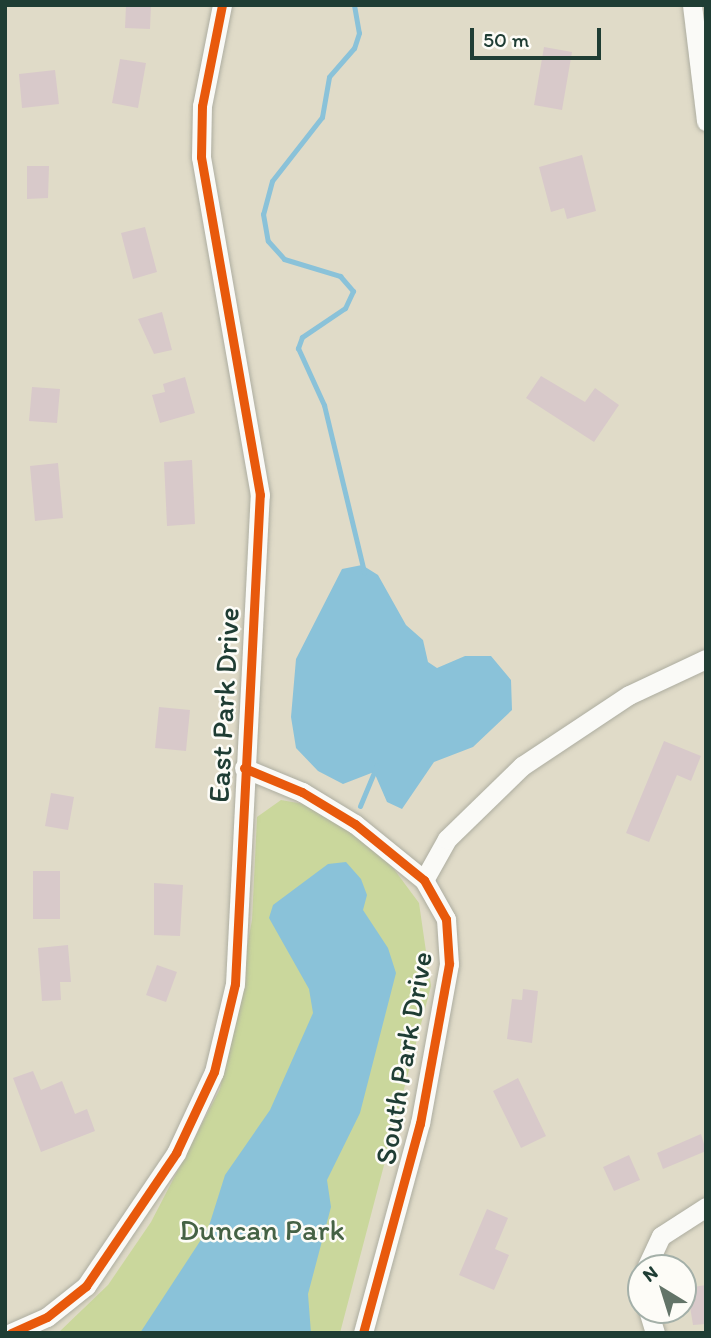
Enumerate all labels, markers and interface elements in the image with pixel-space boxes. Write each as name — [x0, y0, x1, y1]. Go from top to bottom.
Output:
scale bar — [473, 14, 604, 58]
text: 50 m — [483, 27, 529, 52]
street label: East Park Drive — [201, 606, 247, 804]
street label: South Park Drive — [368, 949, 440, 1167]
park label: Duncan Park — [180, 1212, 344, 1248]
north arrow — [627, 1254, 697, 1324]
text: N — [638, 1261, 662, 1287]

